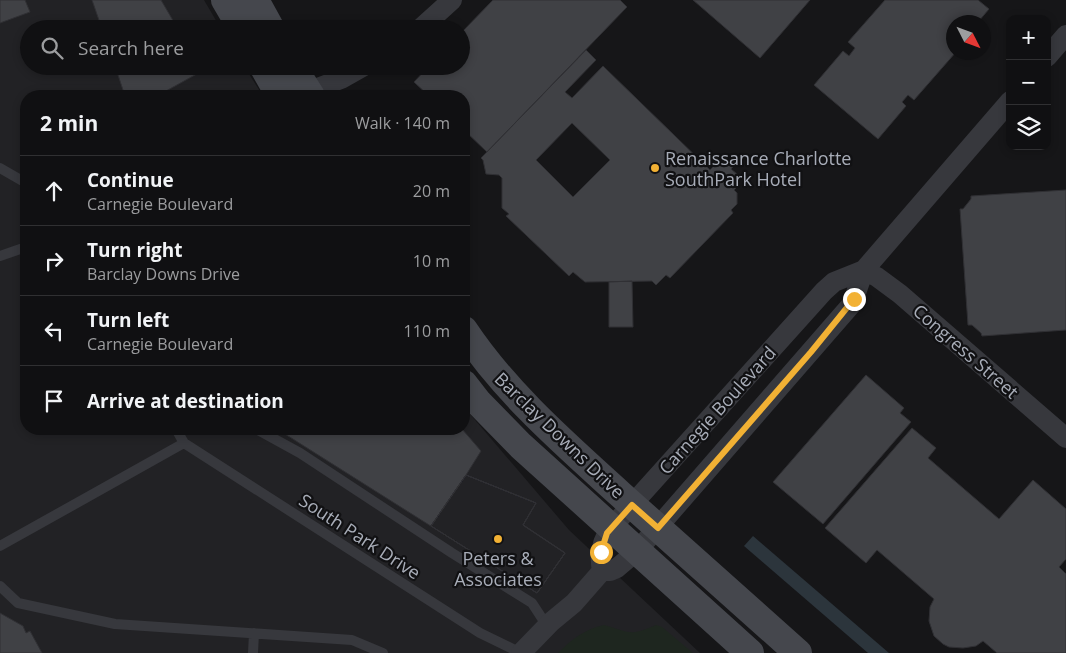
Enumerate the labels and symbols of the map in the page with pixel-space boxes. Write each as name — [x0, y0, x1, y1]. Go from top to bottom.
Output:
north arrow — [946, 15, 991, 60]
place label: Renaissance Charlotte SouthPark Hotel — [665, 146, 851, 191]
marker: Renaissance Charlotte SouthPark Hotel — [649, 162, 661, 174]
route end — [843, 288, 866, 311]
street label: Congress Street — [908, 298, 1024, 404]
street label: Carnegie Boulevard — [653, 341, 781, 479]
street label: Barclay Downs Drive — [490, 367, 630, 503]
street label: South Park Drive — [295, 488, 425, 584]
marker: Peters & Associates — [492, 533, 504, 545]
route start — [590, 541, 613, 564]
place label: Peters & Associates — [454, 546, 542, 591]

